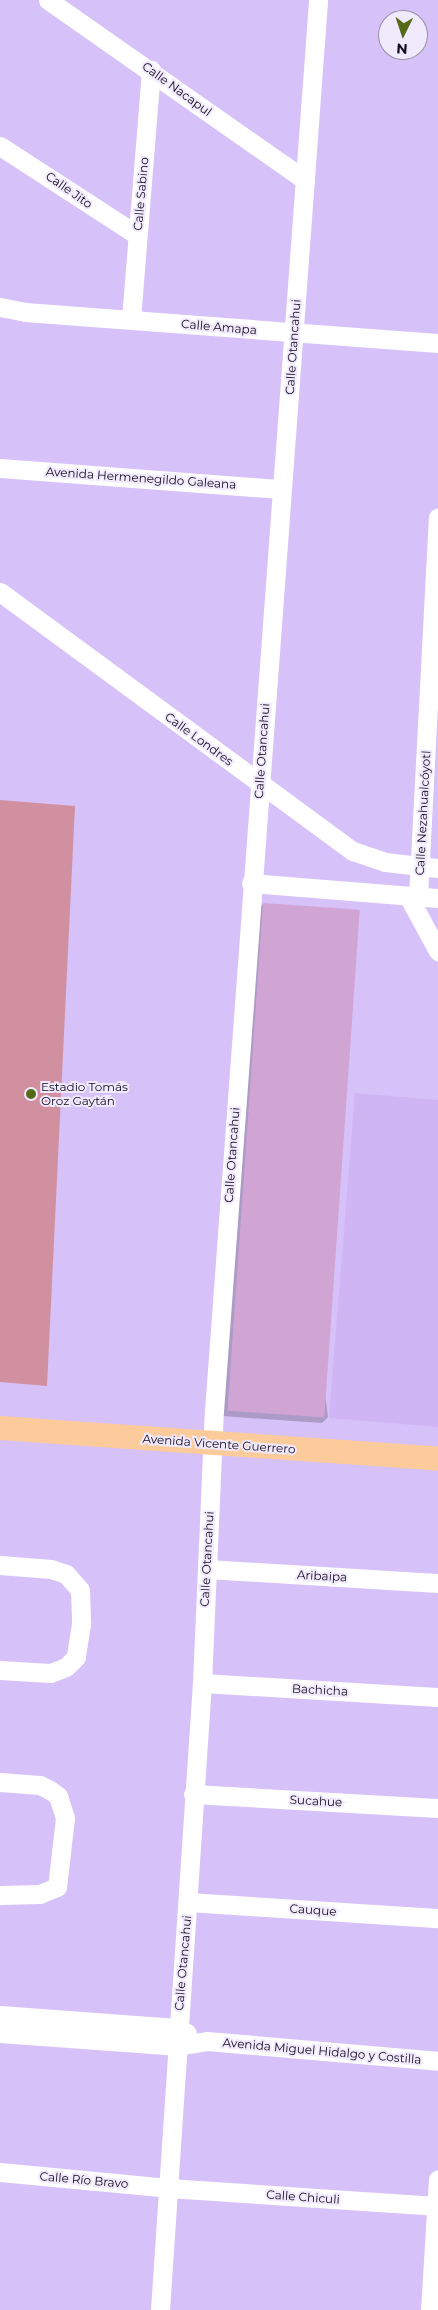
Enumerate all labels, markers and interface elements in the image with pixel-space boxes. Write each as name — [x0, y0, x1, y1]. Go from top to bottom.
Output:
north arrow — [378, 10, 428, 60]
text: N — [396, 40, 408, 58]
street label: Calle Nacapul — [139, 59, 215, 119]
street label: Calle Sabino — [131, 157, 151, 231]
street label: Calle Jito — [43, 169, 95, 211]
street label: Calle Otancahui — [282, 299, 304, 395]
street label: Calle Amapa — [181, 317, 257, 337]
street label: Avenida Hermenegildo Galeana — [45, 464, 237, 492]
street label: Calle Otancahui — [251, 703, 273, 799]
street label: Calle Londres — [162, 709, 236, 769]
street label: Calle Nezahualcóyotl — [413, 750, 433, 876]
place label: Estadio Tomás Oroz Gaytán — [41, 1080, 128, 1108]
marker: Estadio Tomás Oroz Gaytán — [25, 1088, 37, 1100]
street label: Calle Otancahui — [221, 1107, 243, 1203]
street label: Avenida Vicente Guerrero — [142, 1431, 296, 1457]
street label: Calle Otancahui — [197, 1511, 217, 1607]
street label: Aribaipa — [297, 1567, 347, 1585]
street label: Bachicha — [292, 1681, 348, 1699]
street label: Sucahue — [289, 1792, 343, 1810]
street label: Cauque — [289, 1901, 337, 1919]
street label: Calle Otancahui — [172, 1915, 194, 2011]
street label: Avenida Miguel Hidalgo y Costilla — [222, 2035, 422, 2067]
street label: Calle Río Bravo — [39, 2169, 129, 2191]
street label: Calle Chiculi — [266, 2187, 340, 2207]

